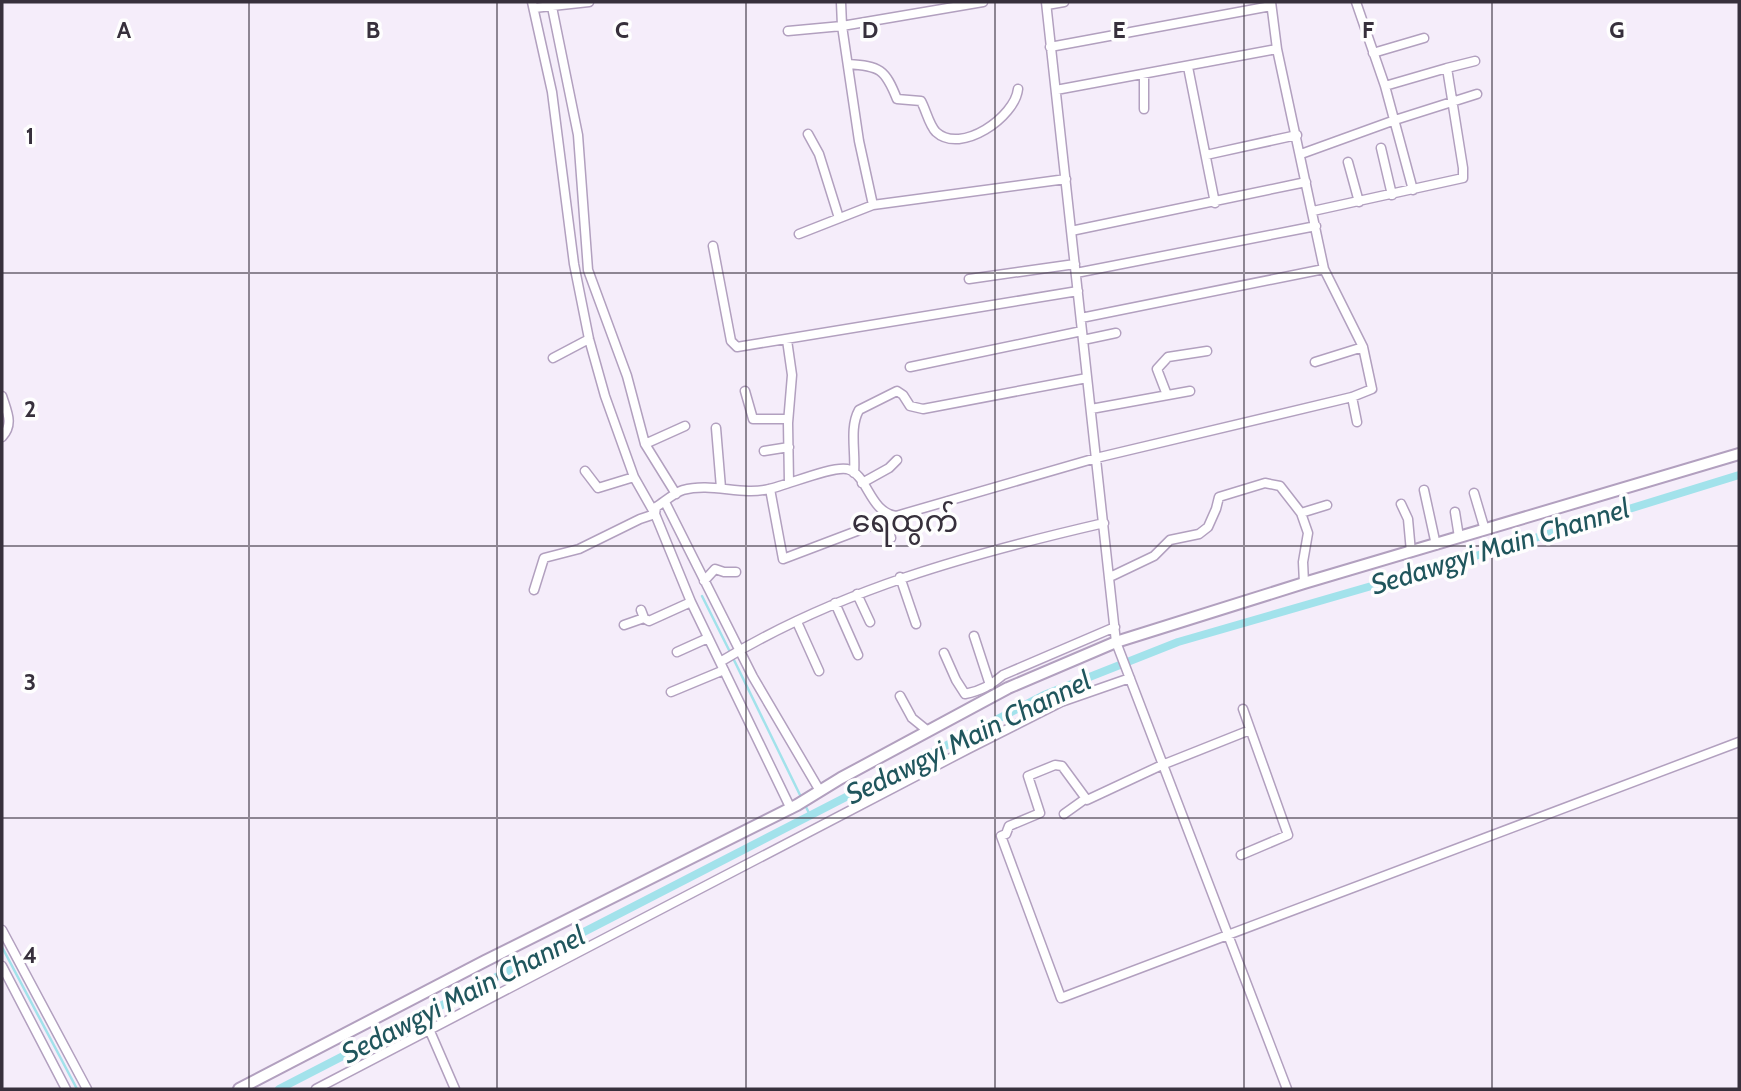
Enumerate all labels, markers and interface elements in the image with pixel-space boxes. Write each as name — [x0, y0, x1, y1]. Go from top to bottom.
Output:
text: A — [117, 16, 132, 44]
text: B — [366, 16, 380, 44]
text: C — [615, 16, 629, 44]
text: D — [862, 16, 878, 44]
text: E — [1112, 16, 1126, 44]
text: F — [1362, 16, 1374, 44]
text: G — [1609, 16, 1625, 44]
text: 1 — [26, 122, 34, 150]
text: 2 — [24, 395, 36, 423]
water label: Sedawgyi Main Channel — [1367, 490, 1634, 602]
district label: ရေထွက် — [852, 500, 958, 547]
water label: Sedawgyi Main Channel — [840, 663, 1097, 811]
text: 3 — [24, 668, 36, 696]
water label: Sedawgyi Main Channel — [336, 918, 591, 1070]
text: 4 — [23, 941, 37, 969]

